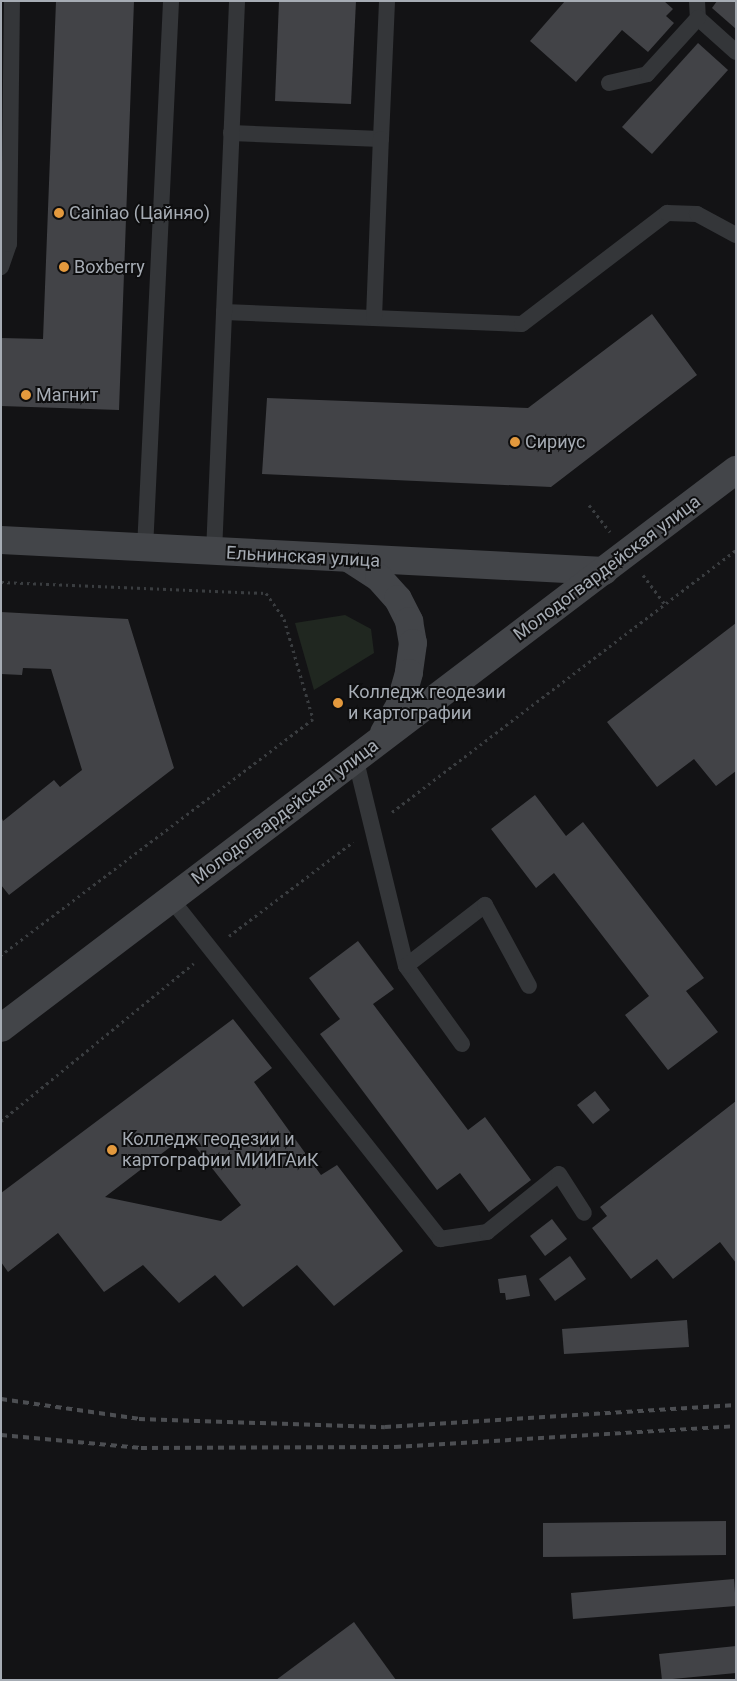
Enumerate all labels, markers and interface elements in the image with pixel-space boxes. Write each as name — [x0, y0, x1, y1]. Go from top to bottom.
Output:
place label: Cainiao (Цайняо) — [69, 202, 210, 224]
marker: Cainiao (Цайняо) — [53, 207, 65, 219]
place label: Boxberry — [74, 256, 145, 278]
marker: Boxberry — [58, 261, 70, 273]
place label: Магнит — [36, 384, 98, 406]
marker: Магнит — [20, 389, 32, 401]
place label: Сириус — [525, 431, 585, 453]
marker: Сириус — [509, 436, 521, 448]
street label: Молодогвардейская улица — [509, 491, 705, 645]
street label: Ельнинская улица — [225, 542, 381, 572]
place label: Колледж геодезии и картографии — [348, 682, 506, 724]
marker: Колледж геодезии и картографии — [332, 697, 344, 709]
street label: Молодогвардейская улица — [187, 735, 383, 889]
place label: Колледж геодезии и картографии МИИГАиК — [122, 1129, 319, 1172]
marker: Колледж геодезии и картографии МИИГАиК — [106, 1144, 118, 1156]

